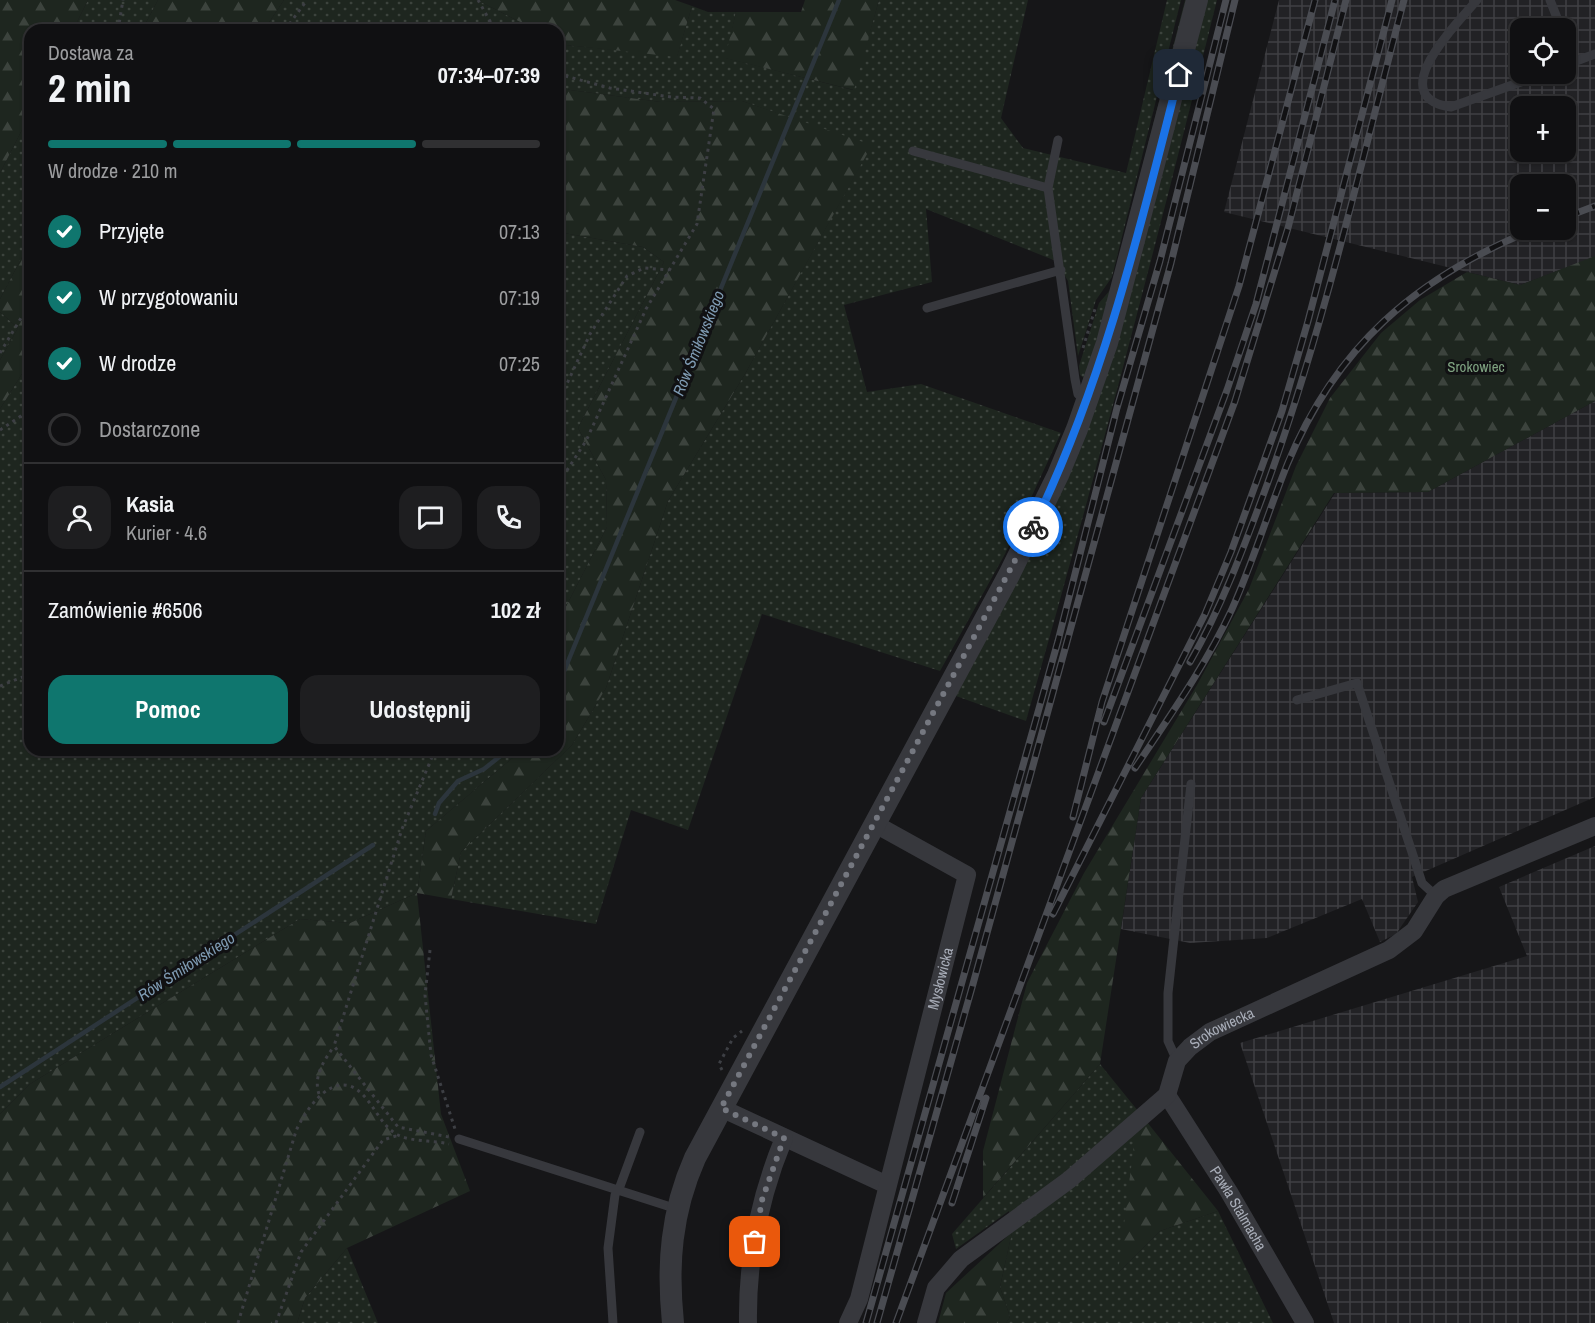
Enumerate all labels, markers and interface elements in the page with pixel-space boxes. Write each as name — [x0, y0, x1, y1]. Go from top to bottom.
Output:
map controls — [1510, 18, 1576, 240]
button: locate — [1510, 18, 1576, 84]
text: Dostawa za — [48, 39, 134, 66]
pin — [1153, 49, 1204, 100]
icon: home — [1162, 58, 1195, 91]
text: 07:34–07:39 — [438, 60, 540, 90]
text: 2 min — [48, 62, 132, 114]
button: + — [1510, 96, 1576, 162]
text: W drodze · 210 m — [48, 157, 177, 184]
button: − — [1510, 174, 1576, 240]
icon: check — [48, 215, 81, 248]
text: Przyjęte — [99, 216, 164, 246]
text: 07:13 — [499, 218, 540, 245]
icon: check — [48, 281, 81, 314]
text: W przygotowaniu — [99, 282, 238, 312]
text: 07:19 — [499, 284, 540, 311]
water label: Rów Śmiłowskiego — [667, 287, 729, 399]
icon: check — [48, 347, 81, 380]
text: W drodze — [99, 348, 176, 378]
text: 07:25 — [499, 350, 540, 377]
park label: Srokowiec — [1447, 356, 1505, 377]
text: Dostarczone — [99, 414, 200, 444]
button: person — [48, 486, 111, 549]
button: chat — [399, 486, 462, 549]
button: phone — [477, 486, 540, 549]
text: Kasia — [126, 489, 174, 519]
courier — [1003, 497, 1063, 557]
icon: bike — [1017, 511, 1050, 544]
text: Kurier · 4.6 — [126, 519, 207, 546]
text: Zamówienie #6506 — [48, 595, 202, 625]
text: 102 zł — [491, 595, 540, 625]
button: Pomoc — [48, 675, 288, 744]
button: Udostępnij — [300, 675, 540, 744]
water label: Rów Śmiłowskiego — [133, 926, 239, 1006]
street label: Mysłowicka — [922, 945, 958, 1012]
street label: Srokowiecka — [1185, 1002, 1257, 1054]
street label: Pawła Stalmacha — [1205, 1162, 1272, 1255]
pin — [729, 1216, 780, 1267]
icon: bag — [738, 1225, 771, 1258]

